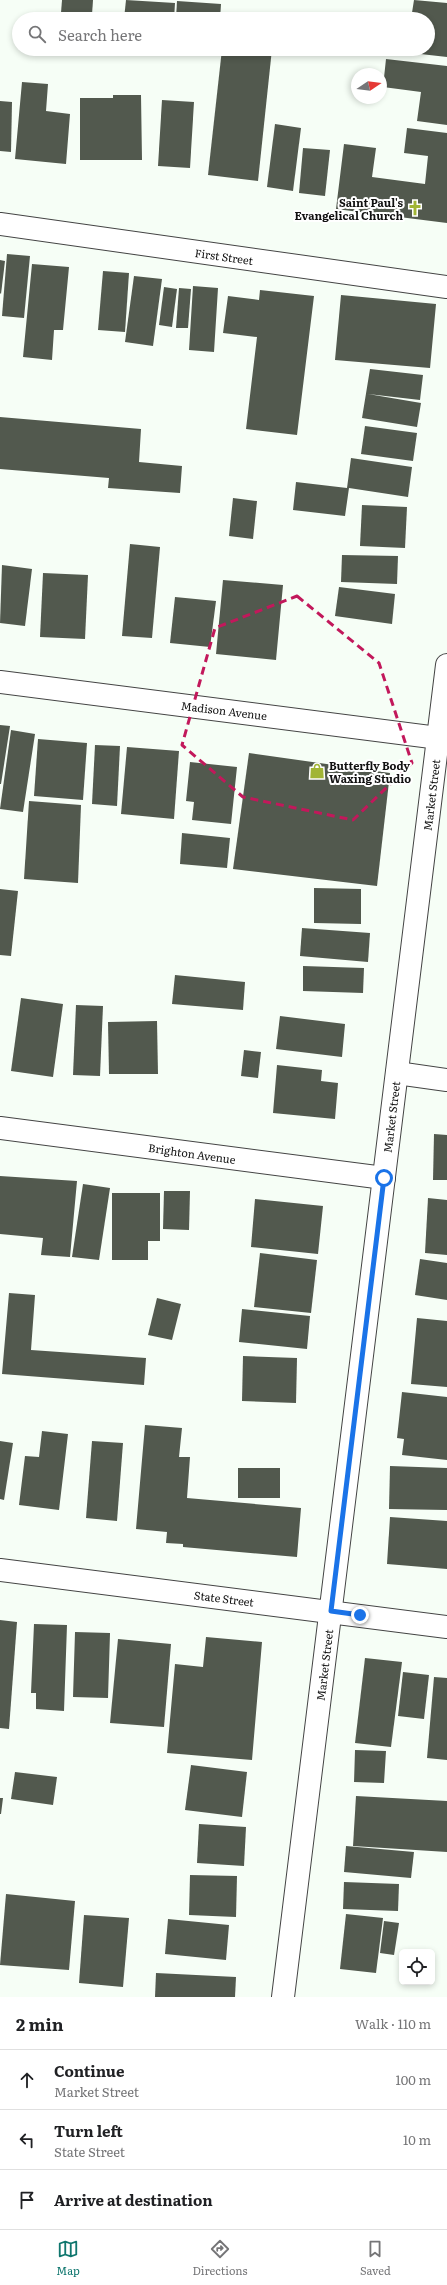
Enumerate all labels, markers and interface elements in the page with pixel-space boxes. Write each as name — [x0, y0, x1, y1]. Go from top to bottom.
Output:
search box — [12, 12, 435, 56]
icon: search — [26, 23, 48, 45]
text: Search here — [58, 23, 142, 46]
north arrow — [351, 68, 387, 104]
place label: Saint Paul's Evangelical Church — [294, 194, 404, 223]
church icon: Saint Paul's Evangelical Church — [406, 199, 424, 217]
street label: First Street — [194, 244, 255, 268]
street label: Madison Avenue — [180, 697, 268, 723]
place label: Butterfly Body Waxing Studio — [329, 757, 411, 786]
street label: Market Street — [419, 758, 443, 832]
shop icon: Butterfly Body Waxing Studio — [308, 762, 326, 780]
street label: Market Street — [379, 1080, 403, 1154]
street label: Brighton Avenue — [147, 1139, 237, 1167]
route start — [375, 1169, 393, 1187]
street label: State Street — [193, 1586, 255, 1610]
route end — [351, 1606, 369, 1624]
street label: Market Street — [312, 1628, 336, 1702]
map controls — [399, 1949, 435, 1985]
button: locate — [399, 1949, 435, 1985]
text: 2 min — [16, 2011, 64, 2036]
text: Walk · 110 m — [355, 2014, 431, 2033]
text: Continue — [54, 2059, 124, 2082]
icon: ahead — [16, 2069, 38, 2091]
text: 100 m — [395, 2070, 431, 2089]
text: Market Street — [54, 2082, 139, 2101]
text: Turn left — [54, 2119, 123, 2142]
icon: left — [16, 2129, 38, 2151]
text: 10 m — [403, 2130, 431, 2149]
text: State Street — [54, 2142, 125, 2161]
text: Arrive at destination — [54, 2188, 213, 2211]
icon: arrive — [16, 2189, 38, 2211]
tab: Map — [56, 2238, 80, 2278]
tab: Directions — [192, 2238, 247, 2278]
tab: Saved — [360, 2238, 391, 2278]

